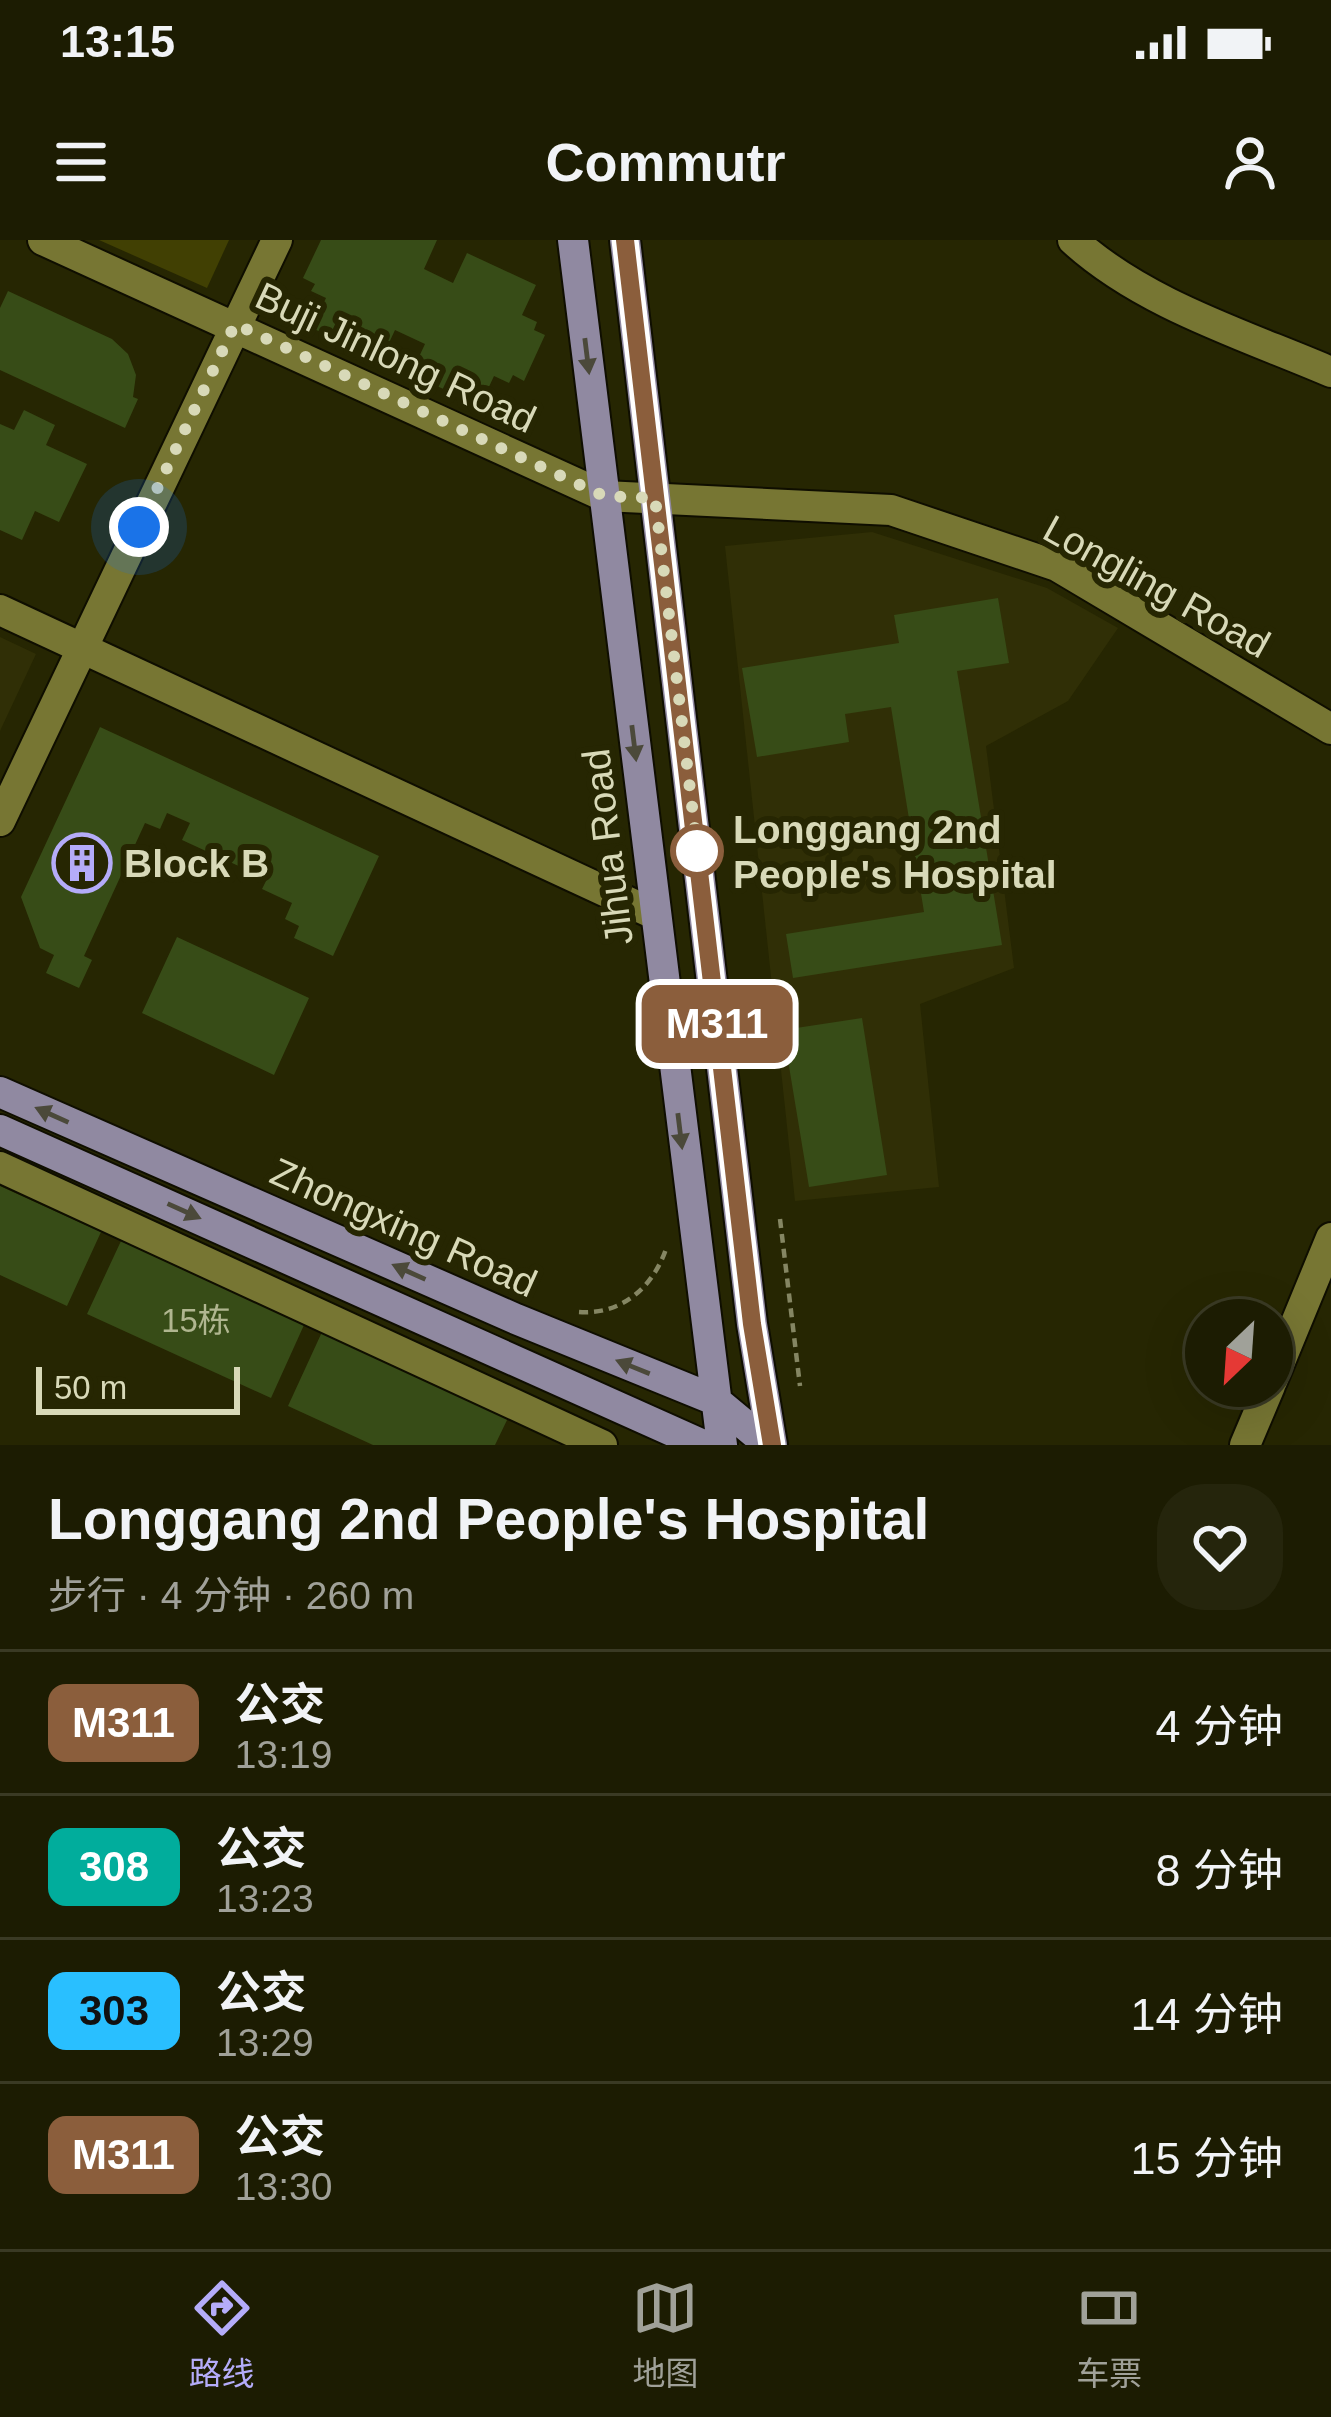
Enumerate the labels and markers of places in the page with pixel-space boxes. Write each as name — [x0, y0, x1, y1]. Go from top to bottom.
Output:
place label: Longgang 2nd People's Hospital — [733, 808, 1057, 896]
marker: Longgang 2nd People's Hospital — [672, 826, 722, 876]
building icon: Block B — [51, 832, 113, 894]
place label: Block B — [124, 842, 269, 885]

